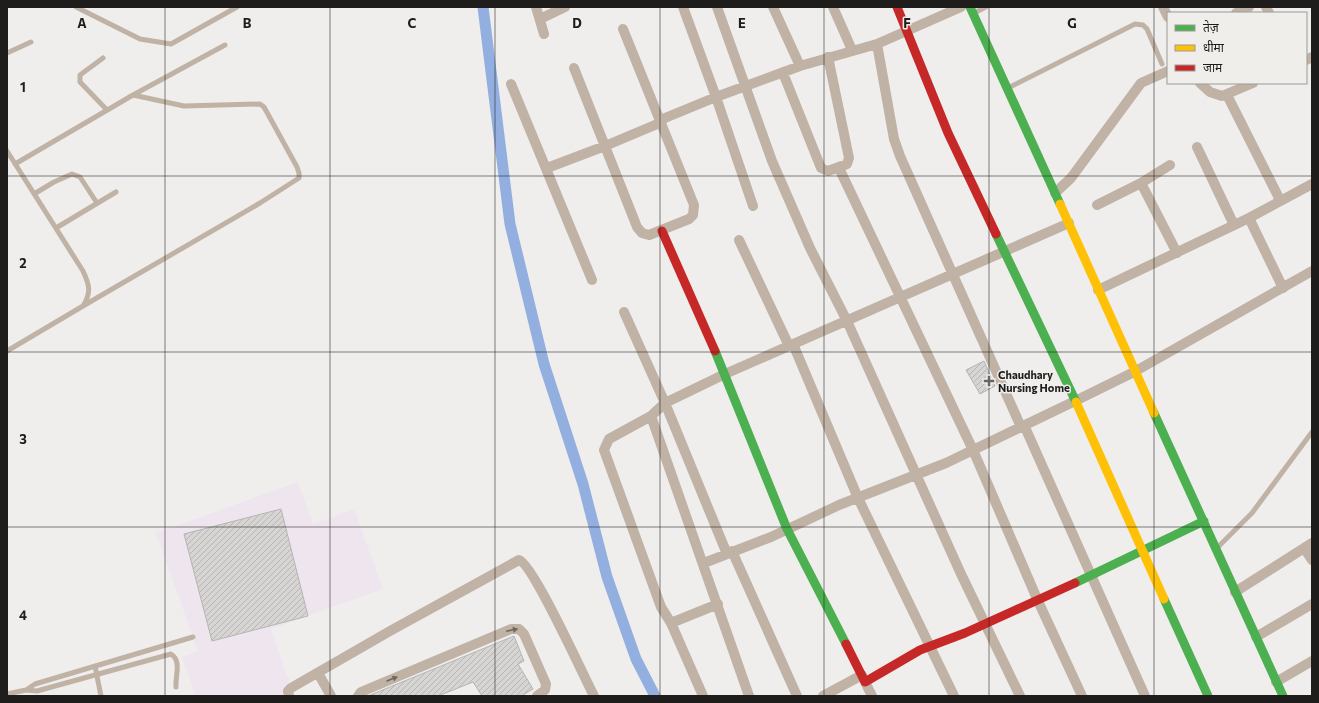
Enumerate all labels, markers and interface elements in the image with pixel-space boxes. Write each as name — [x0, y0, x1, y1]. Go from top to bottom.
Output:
legend — [1167, 12, 1307, 84]
text: A — [77, 15, 87, 31]
text: B — [243, 15, 252, 31]
text: C — [408, 15, 417, 31]
text: D — [572, 15, 582, 31]
text: E — [738, 15, 746, 31]
text: F — [903, 15, 911, 31]
text: G — [1067, 15, 1077, 31]
text: तेज़ — [1203, 20, 1220, 34]
text: धीमा — [1203, 40, 1225, 54]
text: जाम — [1203, 60, 1223, 74]
text: 1 — [20, 79, 26, 95]
text: 2 — [19, 255, 27, 271]
place label: Chaudhary Nursing Home — [998, 368, 1070, 394]
marker: Chaudhary Nursing Home — [983, 375, 995, 387]
text: 3 — [19, 431, 27, 447]
text: 4 — [19, 607, 27, 623]
one-way arrow — [506, 627, 518, 633]
one-way arrow — [386, 675, 398, 681]

